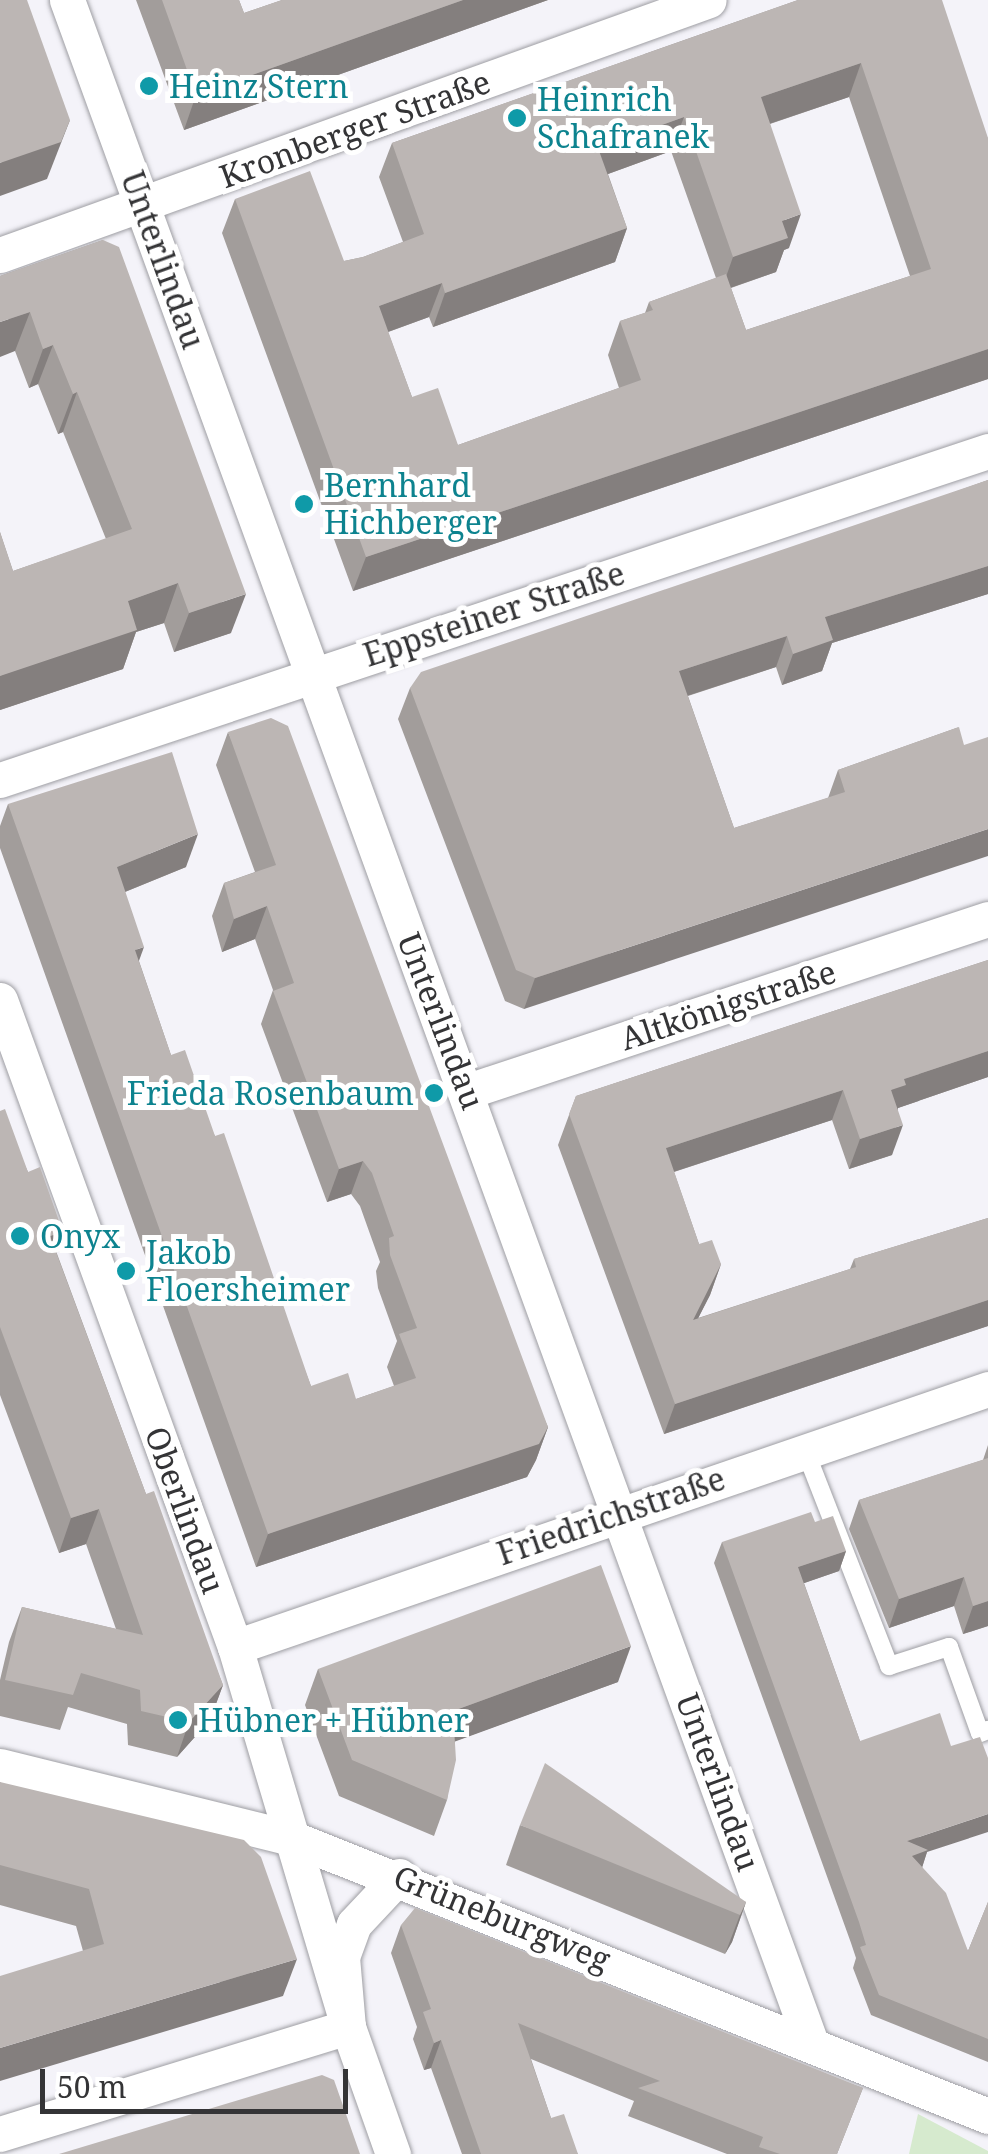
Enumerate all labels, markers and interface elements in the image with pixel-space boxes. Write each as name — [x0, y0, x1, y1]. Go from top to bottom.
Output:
street label: Kronberger Straße — [214, 62, 496, 196]
place label: Heinz Stern — [169, 67, 349, 105]
marker: Heinz Stern — [138, 75, 160, 97]
place label: Heinrich Schafranek — [537, 81, 709, 156]
marker: Heinrich Schafranek — [506, 107, 528, 129]
street label: Unterlindau — [113, 166, 213, 354]
place label: Bernhard Hichberger — [324, 467, 497, 542]
marker: Bernhard Hichberger — [293, 493, 315, 515]
street label: Eppsteiner Straße — [359, 554, 629, 674]
street label: Unterlindau — [390, 927, 492, 1115]
street label: Altkönigstraße — [615, 952, 841, 1058]
place label: Frieda Rosenbaum — [127, 1074, 414, 1112]
marker: Frieda Rosenbaum — [423, 1082, 445, 1104]
place label: Onyx — [40, 1217, 120, 1255]
marker: Onyx — [9, 1225, 31, 1247]
place label: Jakob Floersheimer — [146, 1234, 350, 1309]
marker: Jakob Floersheimer — [115, 1260, 137, 1282]
street label: Oberlindau — [137, 1422, 233, 1598]
street label: Friedrichstraße — [492, 1459, 730, 1573]
street label: Unterlindau — [668, 1688, 768, 1876]
place label: Hübner + Hübner — [198, 1701, 469, 1739]
marker: Hübner + Hübner — [167, 1709, 189, 1731]
street label: Grüneburgweg — [388, 1857, 616, 1979]
scale bar — [45, 2049, 352, 2111]
text: 50 m — [57, 2066, 127, 2107]

